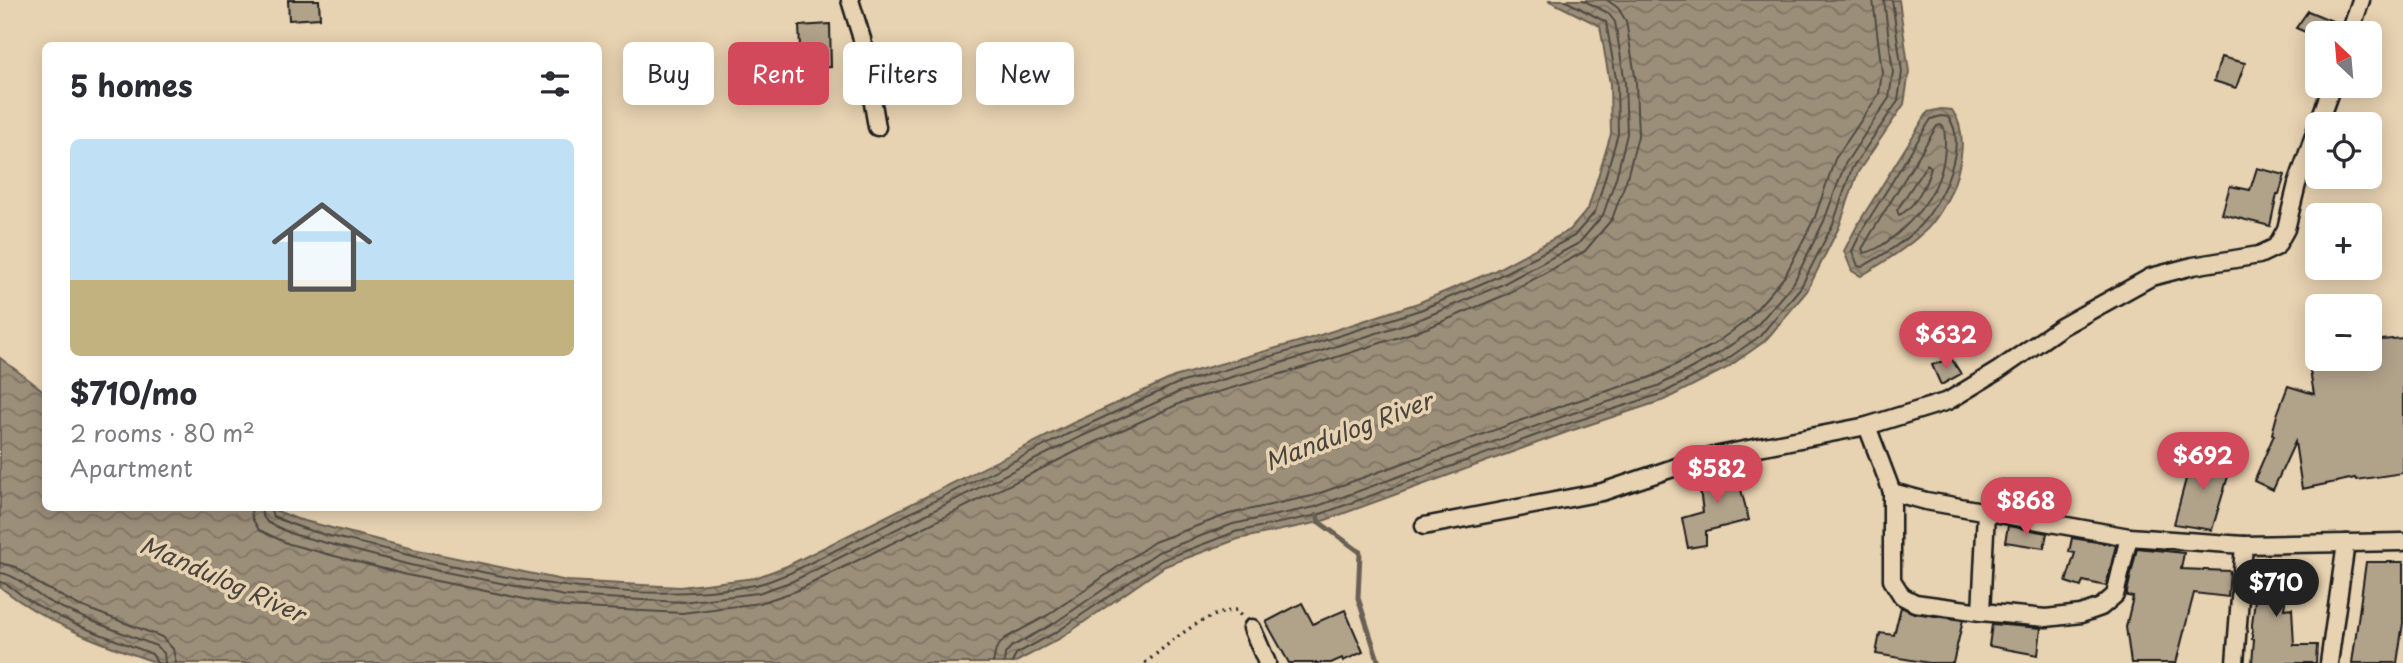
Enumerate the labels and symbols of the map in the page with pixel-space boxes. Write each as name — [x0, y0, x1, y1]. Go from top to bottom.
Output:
north arrow — [2305, 21, 2382, 98]
pin: $632 — [1905, 312, 1987, 371]
water label: Mandulog River — [1259, 380, 1440, 479]
pin: $692 — [2162, 433, 2244, 492]
pin: $582 — [1676, 446, 1758, 505]
pin: $868 — [1985, 477, 2067, 537]
water label: Mandulog River — [135, 526, 314, 632]
pin: $710 — [2235, 560, 2317, 619]

